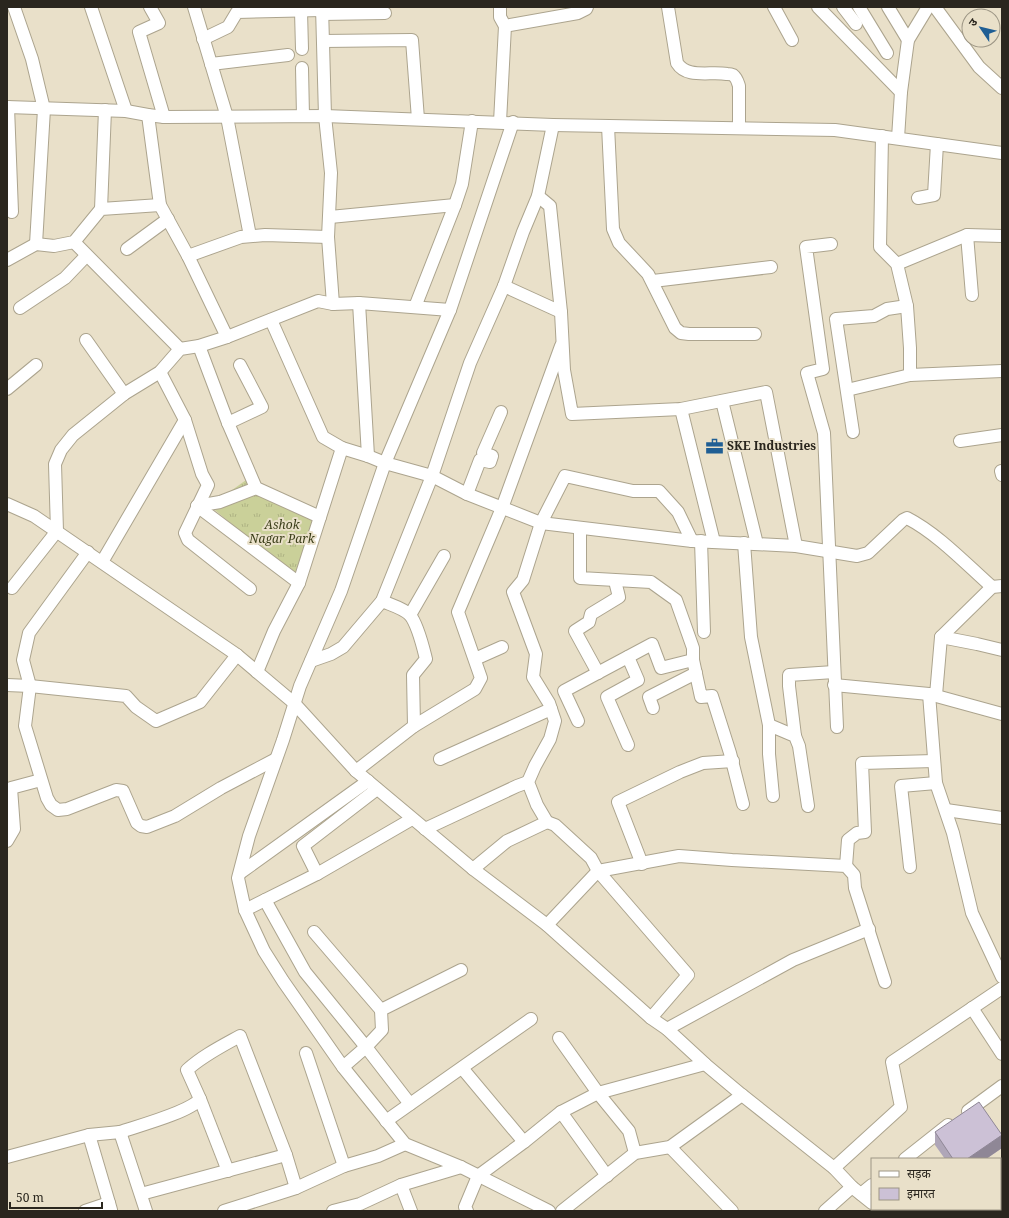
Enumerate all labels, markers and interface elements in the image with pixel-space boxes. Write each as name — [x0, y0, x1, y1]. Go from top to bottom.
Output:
north arrow — [961, 8, 1001, 48]
text: उ — [964, 15, 981, 29]
office icon: SKE Industries — [704, 436, 724, 456]
place label: SKE Industries — [727, 437, 816, 454]
park label: Ashok Nagar Park — [248, 516, 316, 547]
legend — [871, 1158, 1001, 1210]
text: सड़क — [907, 1165, 932, 1182]
scale bar — [10, 1184, 102, 1210]
text: इमारत — [907, 1185, 936, 1202]
text: 50 m — [16, 1189, 44, 1206]

